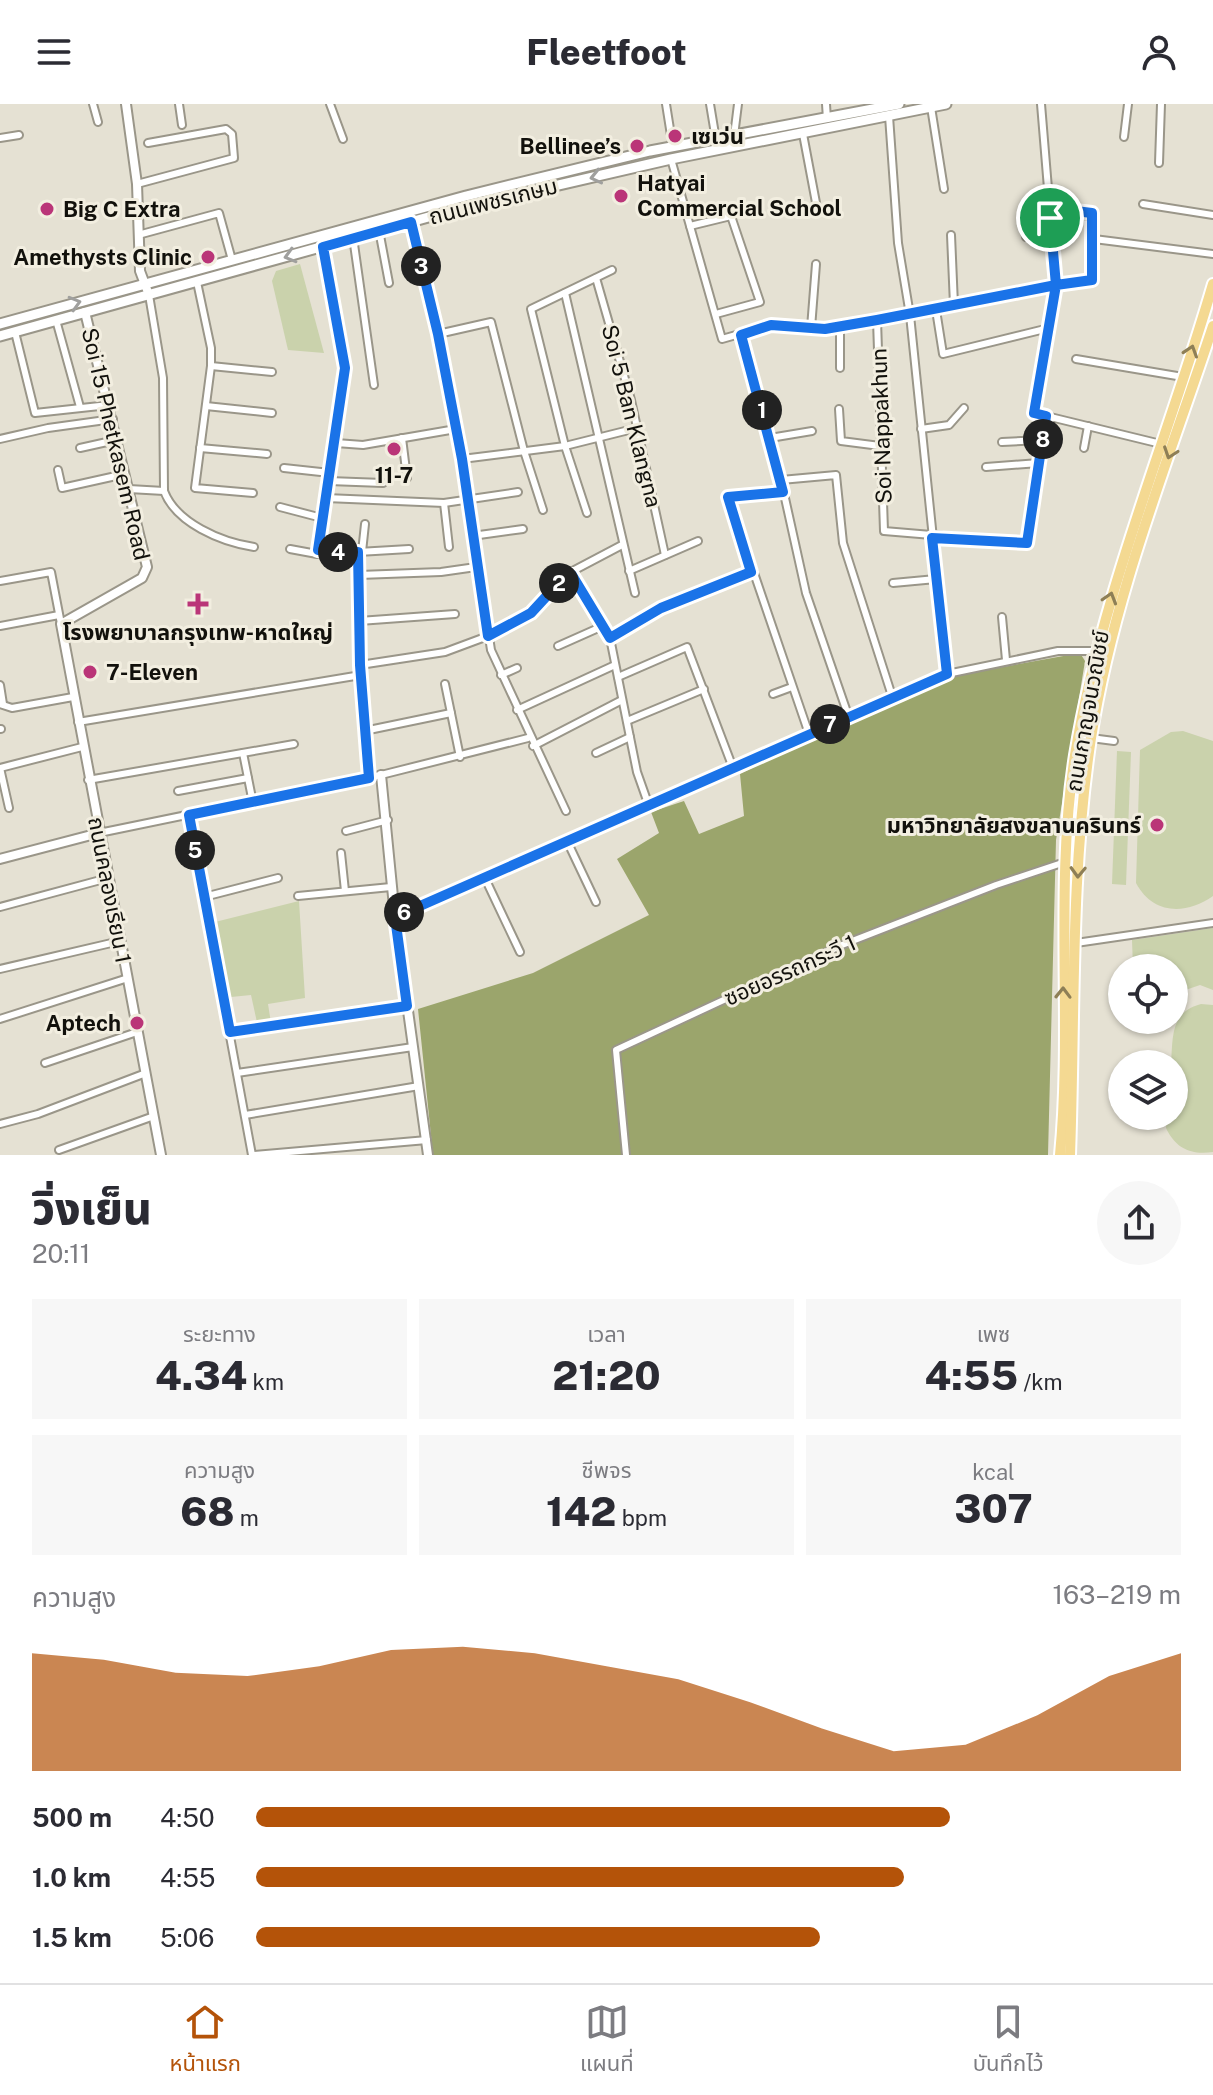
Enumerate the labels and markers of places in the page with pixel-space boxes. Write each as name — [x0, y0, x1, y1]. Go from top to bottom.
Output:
place label: เซเว่น — [691, 123, 744, 149]
marker: เซเว่น — [666, 127, 684, 145]
place label: Bellinee’s — [520, 133, 621, 159]
marker: Bellinee’s — [628, 137, 646, 155]
place label: Hatyai Commercial School — [637, 170, 842, 221]
pin — [1016, 184, 1084, 252]
marker: Hatyai Commercial School — [612, 187, 630, 205]
place label: Big C Extra — [63, 196, 180, 222]
marker: Big C Extra — [38, 200, 56, 218]
place label: Amethysts Clinic — [13, 244, 192, 270]
pin: 3 — [401, 246, 441, 286]
marker: Amethysts Clinic — [199, 248, 217, 266]
pin: 1 — [742, 390, 782, 430]
pin: 8 — [1023, 419, 1063, 459]
marker: 11-7 — [385, 440, 403, 458]
place label: 11-7 — [375, 462, 413, 488]
pin: 4 — [318, 532, 358, 572]
pin: 2 — [539, 563, 579, 603]
marker: โรงพยาบาลกรุงเทพ-หาดใหญ่ — [187, 593, 209, 615]
place label: โรงพยาบาลกรุงเทพ-หาดใหญ่ — [63, 619, 333, 646]
place label: 7-Eleven — [106, 659, 198, 685]
marker: 7-Eleven — [81, 663, 99, 681]
pin: 7 — [810, 704, 850, 744]
place label: มหาวิทยาลัยสงขลานครินทร์ — [887, 812, 1141, 838]
marker: มหาวิทยาลัยสงขลานครินทร์ — [1148, 816, 1166, 834]
pin: 5 — [175, 830, 215, 870]
pin: 6 — [384, 892, 424, 932]
place label: Aptech — [46, 1010, 121, 1036]
marker: Aptech — [128, 1014, 146, 1032]

